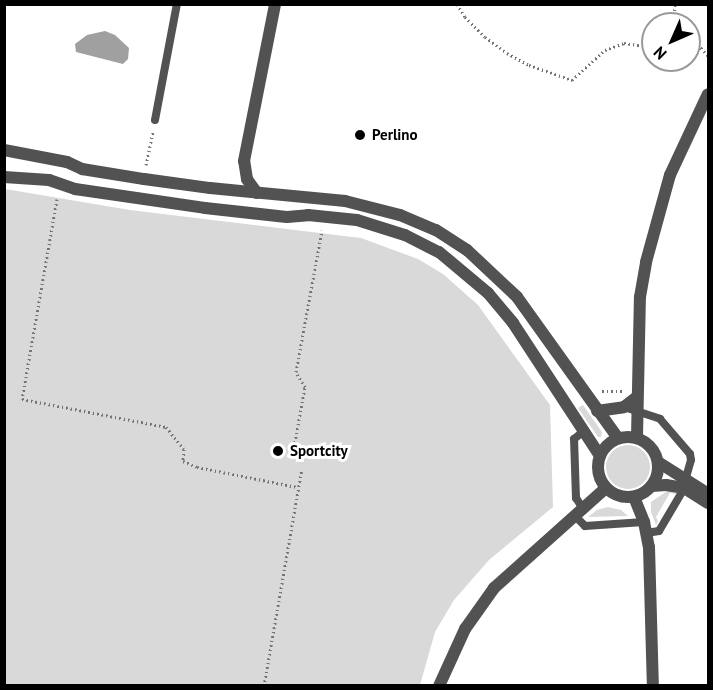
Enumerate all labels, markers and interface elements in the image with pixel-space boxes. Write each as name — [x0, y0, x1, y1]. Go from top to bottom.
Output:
north arrow — [641, 12, 701, 72]
text: N — [649, 43, 670, 64]
place label: Perlino — [372, 126, 418, 144]
marker: Perlino — [353, 128, 367, 142]
place label: Sportcity — [290, 442, 348, 460]
marker: Sportcity — [271, 444, 285, 458]

